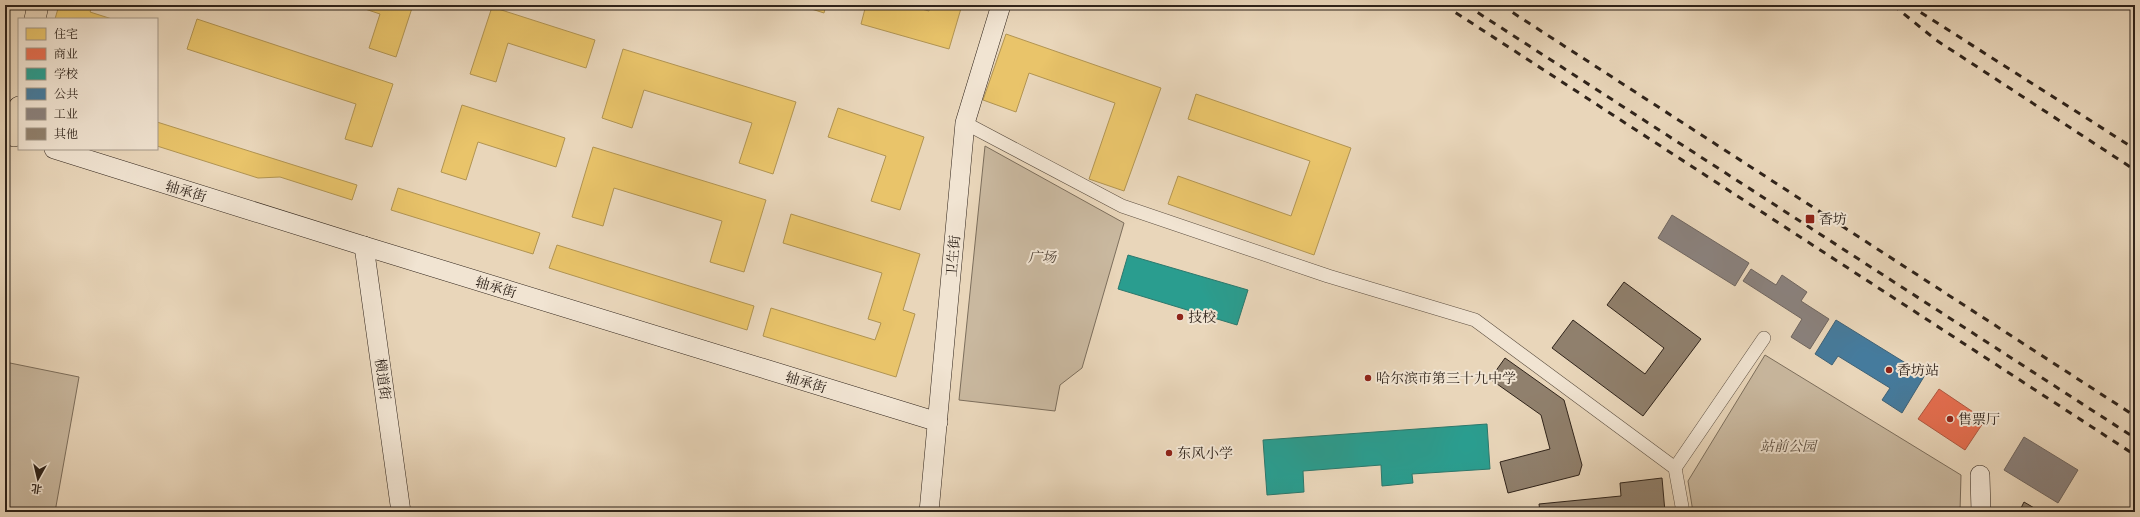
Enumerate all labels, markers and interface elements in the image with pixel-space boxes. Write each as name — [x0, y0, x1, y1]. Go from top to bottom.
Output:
legend — [18, 18, 158, 150]
text: 住宅 — [54, 27, 78, 42]
text: 商业 — [54, 47, 78, 62]
text: 学校 — [54, 67, 78, 82]
text: 公共 — [54, 87, 78, 102]
text: 工业 — [54, 107, 78, 122]
text: 其他 — [54, 127, 78, 142]
street label: 轴承街 — [163, 177, 208, 207]
place label: 香坊 — [1819, 211, 1847, 229]
marker: 香坊 — [1804, 213, 1816, 225]
street label: 卫生街 — [943, 234, 965, 278]
park label: 广场 — [1028, 249, 1057, 267]
street label: 轴承街 — [473, 273, 518, 303]
place label: 技校 — [1188, 309, 1216, 327]
marker: 技校 — [1175, 312, 1185, 322]
street label: 横道街 — [370, 357, 394, 401]
place label: 香坊站 — [1897, 362, 1939, 380]
marker: 香坊站 — [1884, 365, 1894, 375]
street label: 轴承街 — [783, 368, 828, 398]
place label: 哈尔滨市第三十九中学 — [1376, 370, 1516, 388]
marker: 哈尔滨市第三十九中学 — [1363, 373, 1373, 383]
place label: 售票厅 — [1958, 411, 2000, 429]
marker: 售票厅 — [1945, 414, 1955, 424]
park label: 站前公园 — [1760, 438, 1818, 456]
place label: 东风小学 — [1177, 445, 1233, 463]
marker: 东风小学 — [1164, 448, 1174, 458]
north arrow — [18, 459, 58, 499]
text: 北 — [30, 480, 43, 496]

